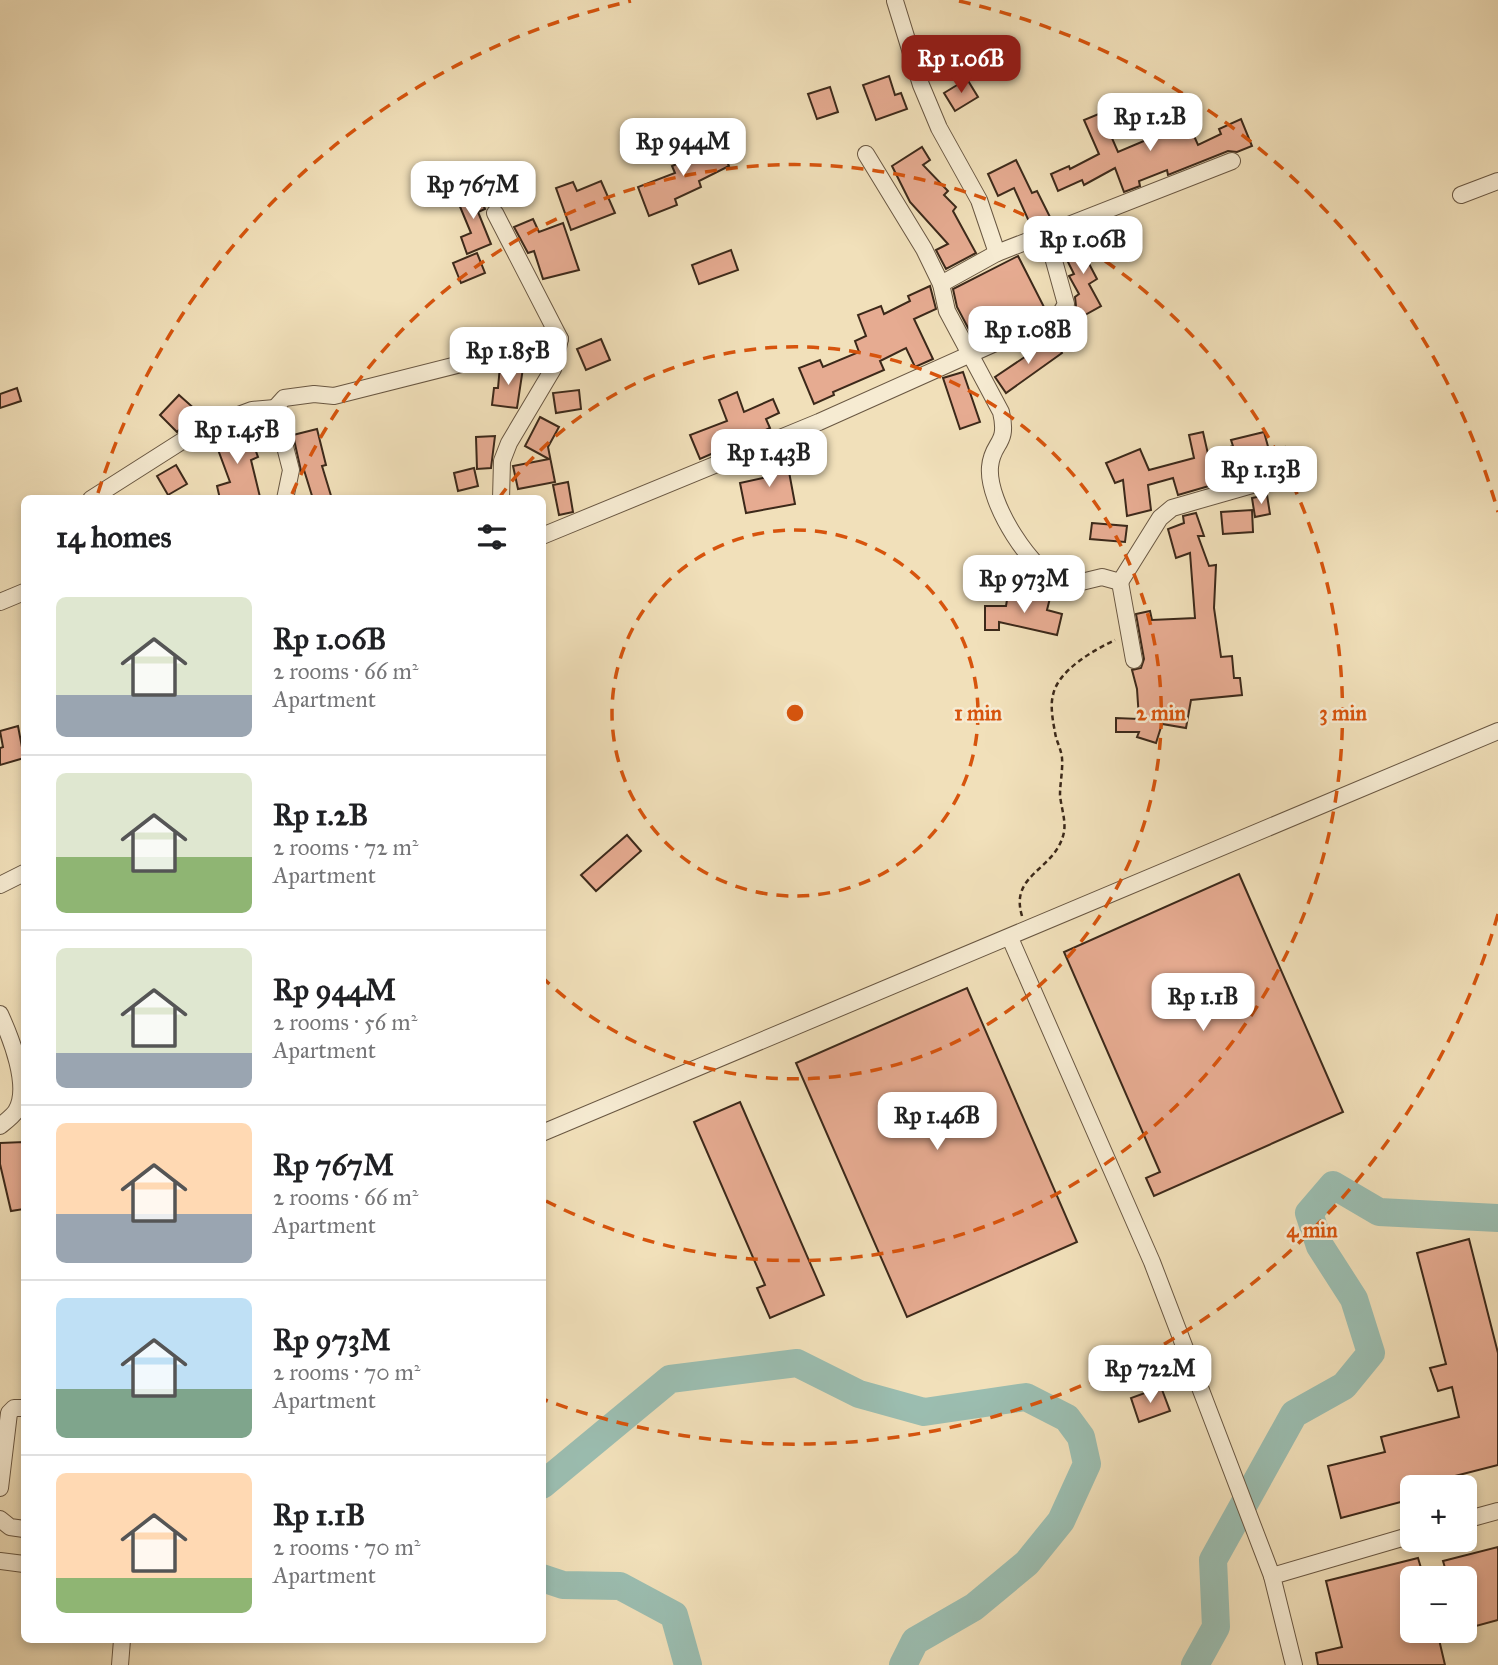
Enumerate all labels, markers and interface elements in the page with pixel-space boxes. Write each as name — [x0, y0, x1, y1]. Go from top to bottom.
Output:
pin: Rp 1.06B — [889, 36, 1033, 95]
text: Rp 1.06B — [918, 44, 1004, 72]
pin: Rp 1.2B — [1085, 94, 1215, 153]
text: Rp 1.2B — [1113, 102, 1187, 130]
pin: Rp 944M — [618, 118, 748, 178]
text: Rp 944M — [636, 127, 730, 155]
pin: Rp 767M — [408, 162, 538, 221]
text: Rp 767M — [427, 170, 519, 198]
pin: Rp 1.06B — [1011, 216, 1155, 276]
text: Rp 1.06B — [1040, 225, 1126, 253]
pin: Rp 1.08B — [956, 306, 1100, 366]
text: Rp 1.08B — [984, 315, 1072, 343]
pin: Rp 1.85B — [436, 328, 580, 387]
text: Rp 1.85B — [466, 336, 550, 364]
pin: Rp 1.45B — [165, 406, 309, 466]
text: Rp 1.45B — [194, 415, 280, 443]
pin: Rp 1.43B — [697, 430, 841, 489]
text: Rp 1.43B — [727, 438, 811, 466]
pin: Rp 1.13B — [1189, 447, 1333, 506]
text: Rp 1.13B — [1221, 455, 1301, 483]
icon: filters — [473, 518, 511, 556]
text: 14 homes — [56, 519, 171, 555]
pin: Rp 973M — [959, 556, 1089, 615]
text: Rp 973M — [979, 564, 1069, 592]
text: Rp 1.06B — [273, 621, 386, 657]
icon: home — [112, 625, 196, 709]
text: 2 rooms · 66 m² — [273, 657, 418, 685]
text: Apartment — [273, 685, 376, 713]
text: 1 min — [954, 700, 1002, 726]
text: 2 min — [1136, 700, 1186, 726]
text: 3 min — [1319, 700, 1367, 726]
centre of rings — [783, 701, 807, 725]
text: Rp 1.2B — [273, 797, 368, 833]
icon: home — [112, 801, 196, 885]
text: 2 rooms · 72 m² — [273, 833, 418, 861]
text: Apartment — [273, 861, 376, 889]
text: Rp 944M — [273, 972, 396, 1008]
pin: Rp 1.1B — [1138, 974, 1268, 1033]
icon: home — [112, 976, 196, 1060]
text: Rp 1.1B — [1168, 982, 1238, 1010]
text: 2 rooms · 56 m² — [273, 1008, 417, 1036]
text: Apartment — [273, 1036, 376, 1064]
pin: Rp 1.46B — [865, 1092, 1009, 1152]
text: Rp 1.46B — [894, 1101, 980, 1129]
text: Rp 767M — [273, 1147, 394, 1183]
icon: home — [112, 1151, 196, 1235]
text: 2 rooms · 66 m² — [273, 1183, 418, 1211]
text: Apartment — [273, 1211, 376, 1239]
text: 4 min — [1286, 1217, 1338, 1243]
text: Rp 973M — [273, 1322, 391, 1358]
icon: home — [112, 1326, 196, 1410]
pin: Rp 722M — [1085, 1346, 1215, 1405]
text: Rp 722M — [1104, 1354, 1196, 1382]
text: 2 rooms · 70 m² — [273, 1358, 421, 1386]
text: Apartment — [273, 1386, 376, 1414]
map controls — [1400, 1475, 1477, 1643]
button: + — [1400, 1475, 1477, 1552]
text: Rp 1.1B — [273, 1497, 365, 1533]
icon: home — [112, 1501, 196, 1585]
text: 2 rooms · 70 m² — [273, 1533, 421, 1561]
text: Apartment — [273, 1561, 376, 1589]
button: − — [1400, 1566, 1477, 1643]

